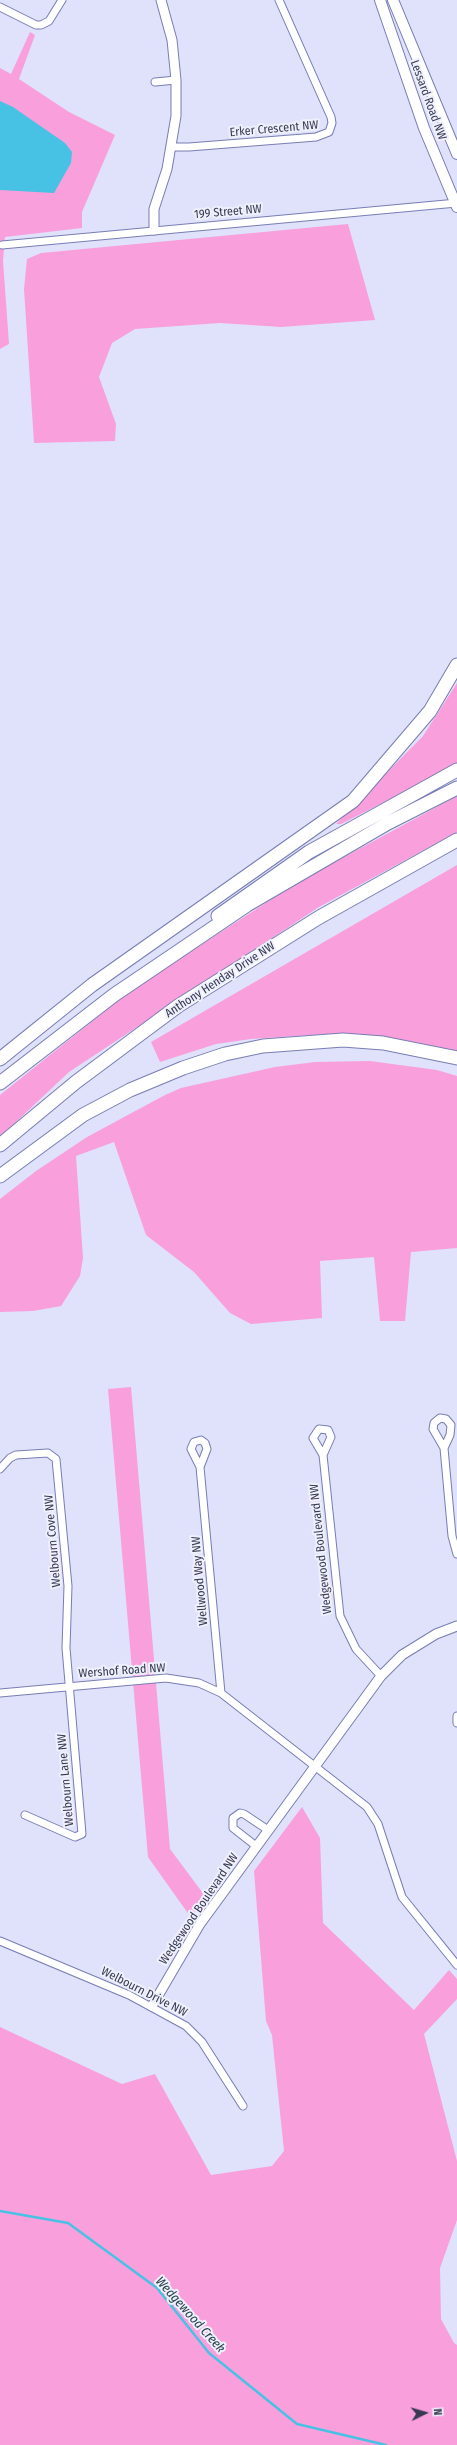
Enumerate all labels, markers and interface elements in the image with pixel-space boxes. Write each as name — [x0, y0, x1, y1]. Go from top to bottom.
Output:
street label: Lessard Road NW — [407, 58, 449, 142]
street label: Erker Crescent NW — [229, 118, 319, 140]
street label: 199 Street NW — [194, 202, 262, 222]
street label: Anthony Henday Drive NW — [162, 939, 278, 1021]
street label: Wedgewood Boulevard NW — [307, 1483, 335, 1615]
street label: Welbourn Cove NW — [42, 1494, 64, 1588]
street label: Wellwood Way NW — [189, 1536, 211, 1626]
street label: Wershof Road NW — [78, 1661, 166, 1681]
street label: Welbourn Lane NW — [55, 1733, 77, 1827]
street label: Wedgewood Boulevard NW — [156, 1851, 242, 1967]
street label: Welbourn Drive NW — [99, 1964, 189, 2020]
water label: Wedgewood Creek — [152, 2274, 228, 2356]
north arrow — [405, 2393, 445, 2433]
text: N — [431, 2408, 444, 2416]

